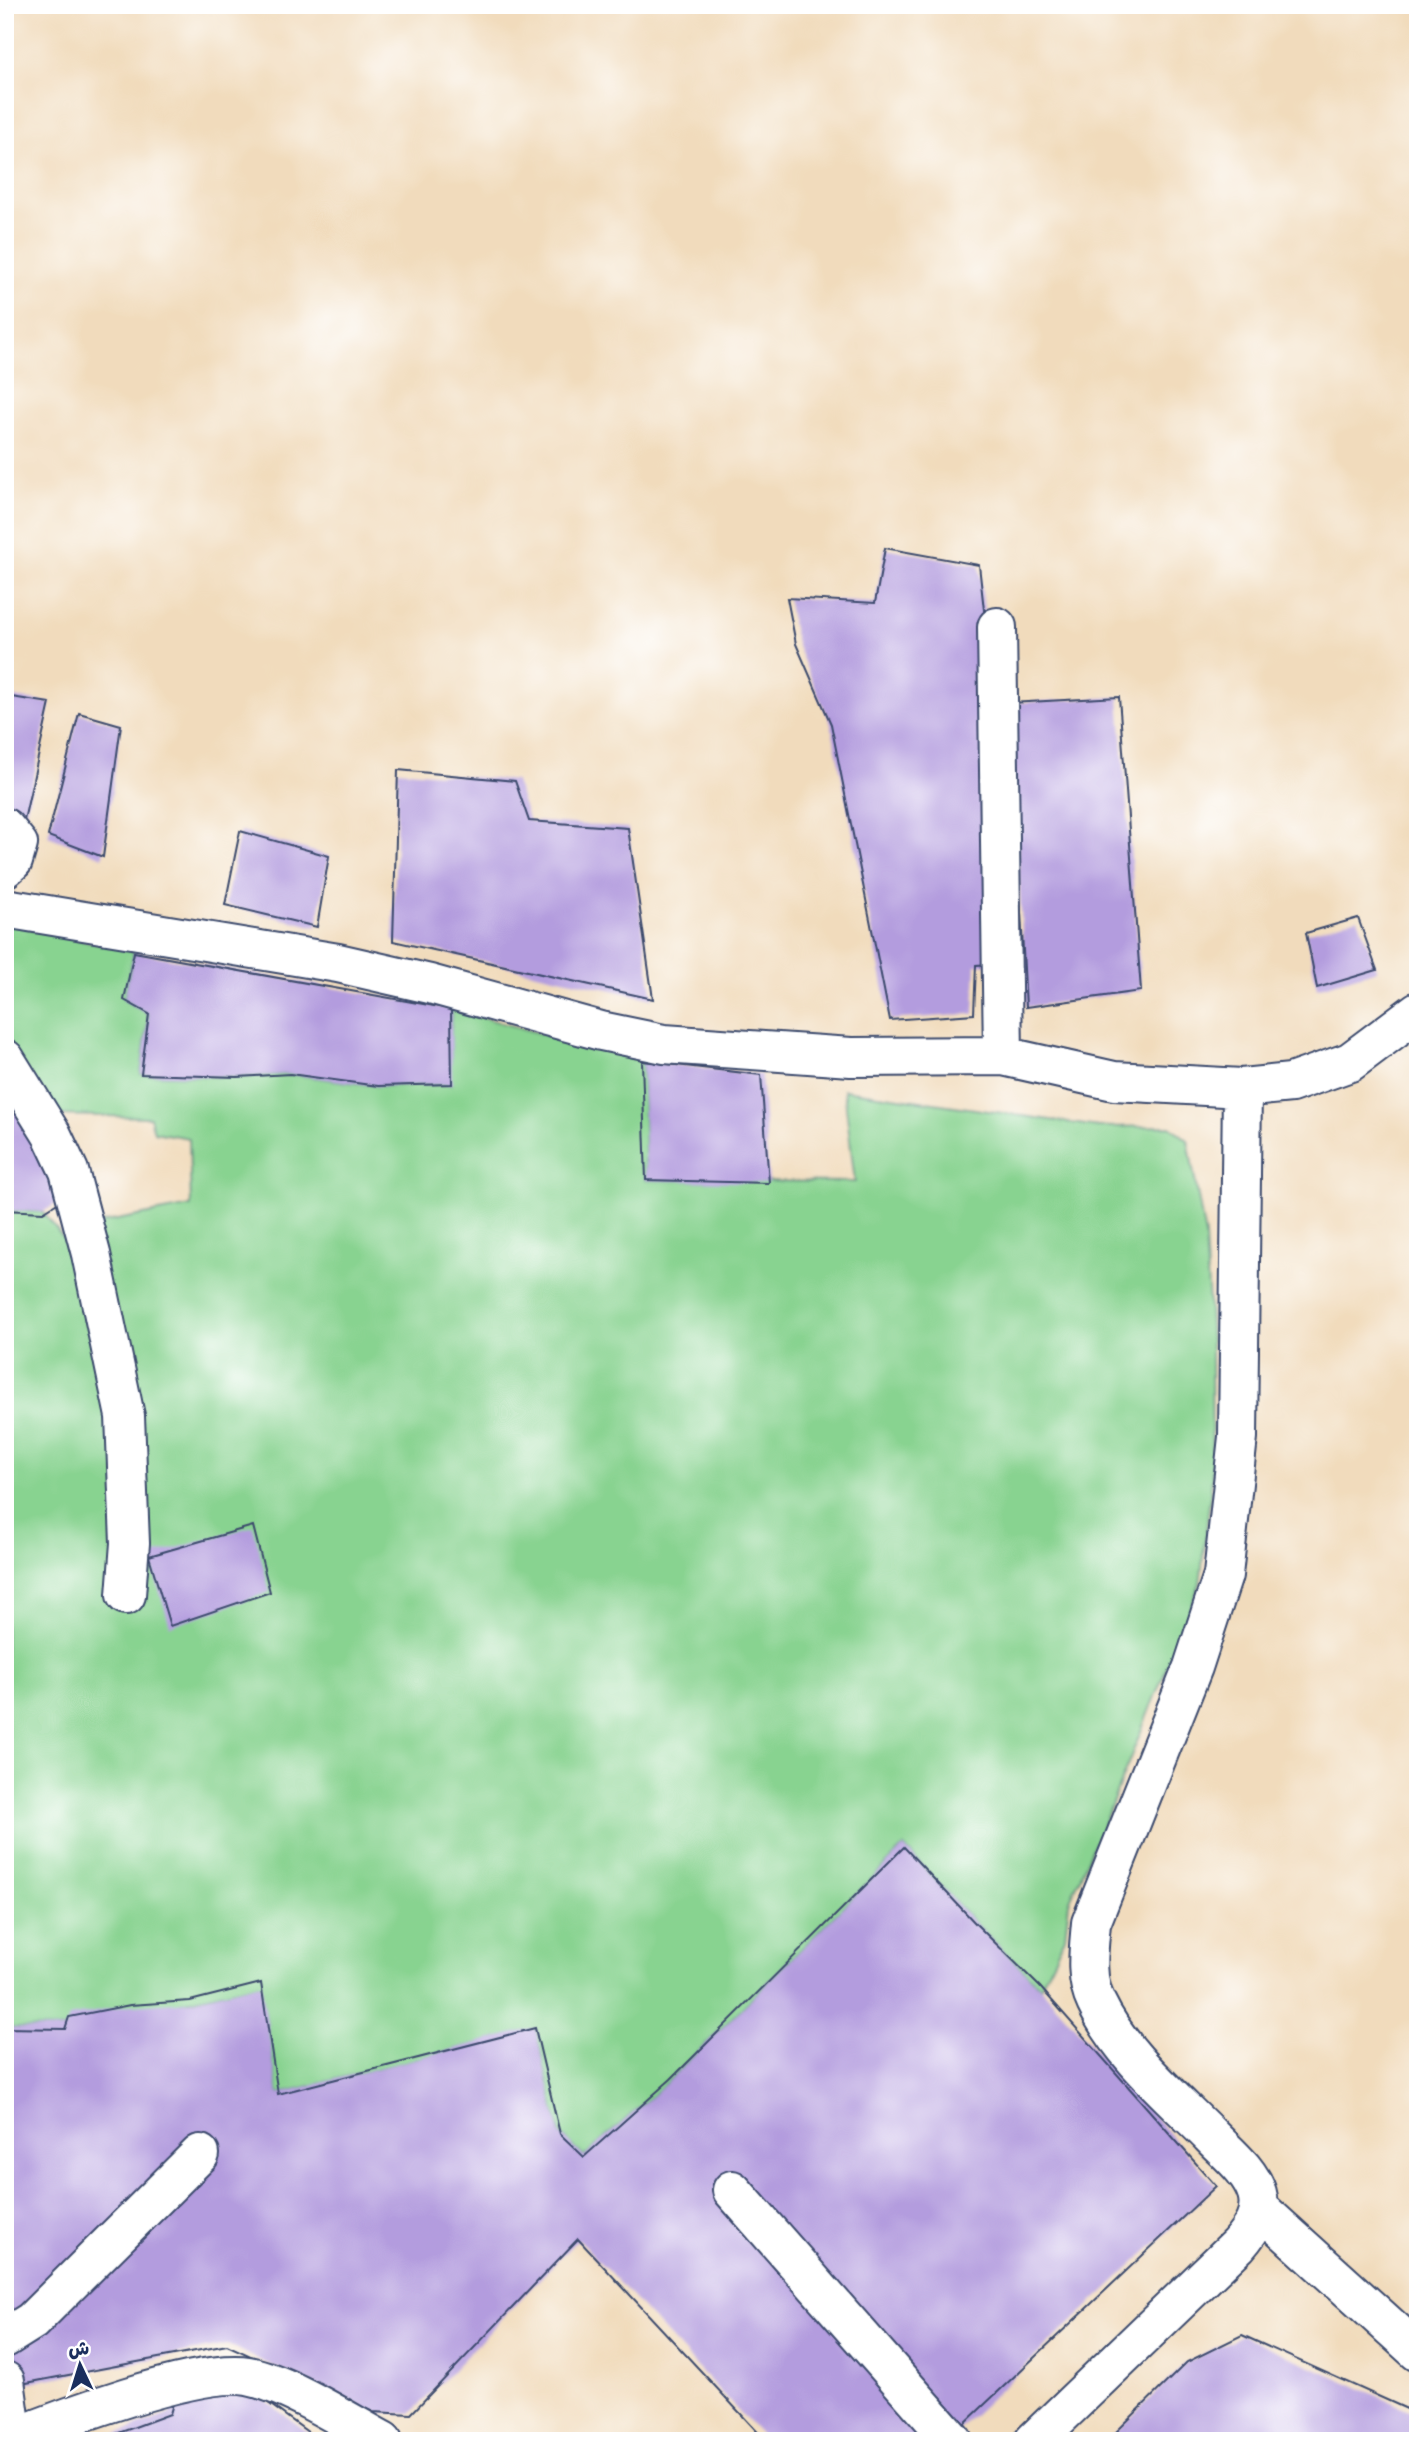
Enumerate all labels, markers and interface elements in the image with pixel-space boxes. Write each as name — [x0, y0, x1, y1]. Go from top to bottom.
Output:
north arrow — [46, 2330, 116, 2400]
text: ش — [67, 2332, 90, 2362]

